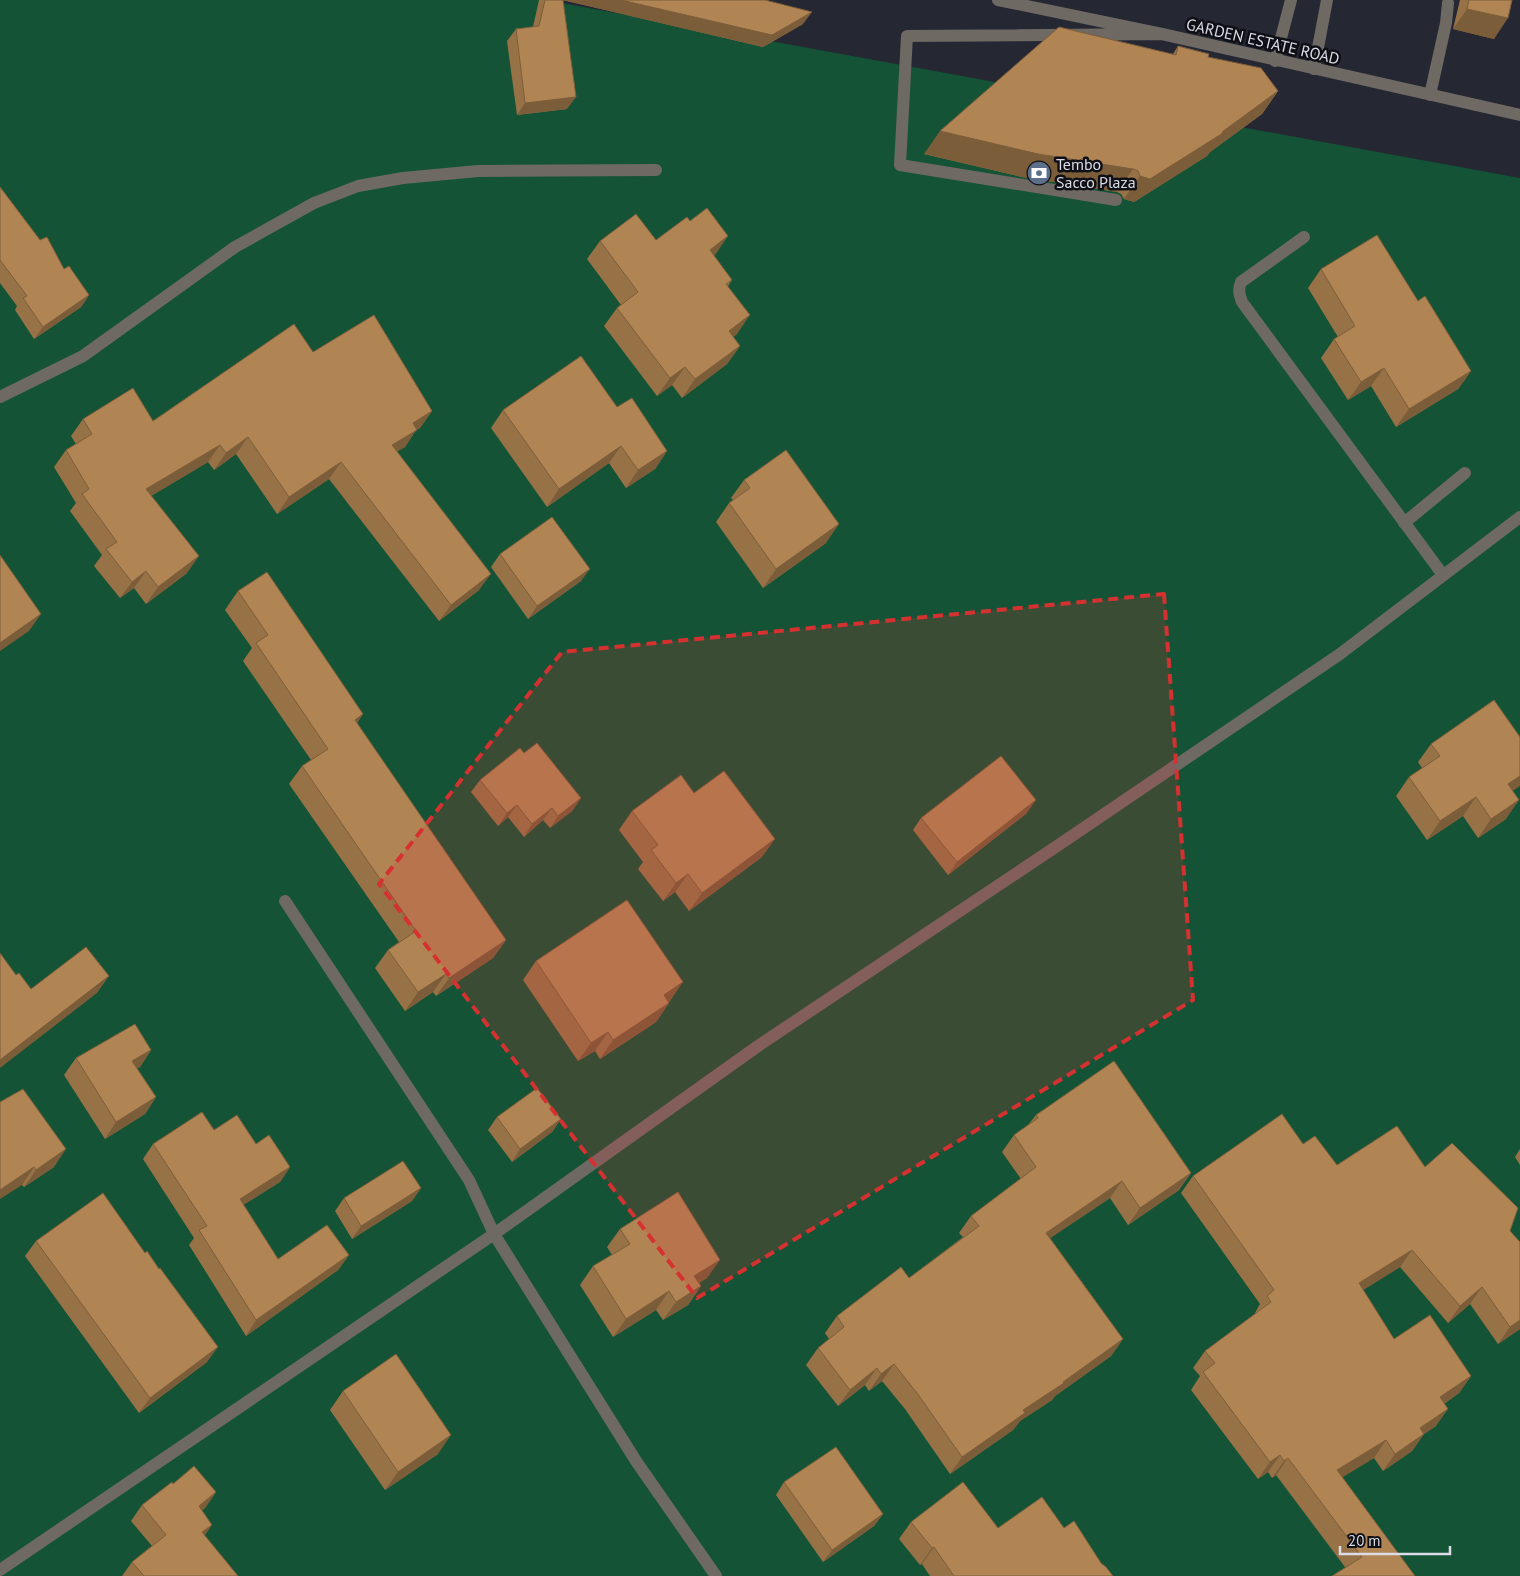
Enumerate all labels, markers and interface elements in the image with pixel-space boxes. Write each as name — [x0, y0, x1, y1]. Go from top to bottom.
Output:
street label: GARDEN ESTATE ROAD — [1184, 14, 1342, 68]
place label: Tembo Sacco Plaza — [1056, 154, 1136, 192]
bank icon: Tembo Sacco Plaza — [1026, 160, 1052, 186]
scale bar — [1340, 1524, 1450, 1556]
text: 20 m — [1348, 1531, 1381, 1550]

